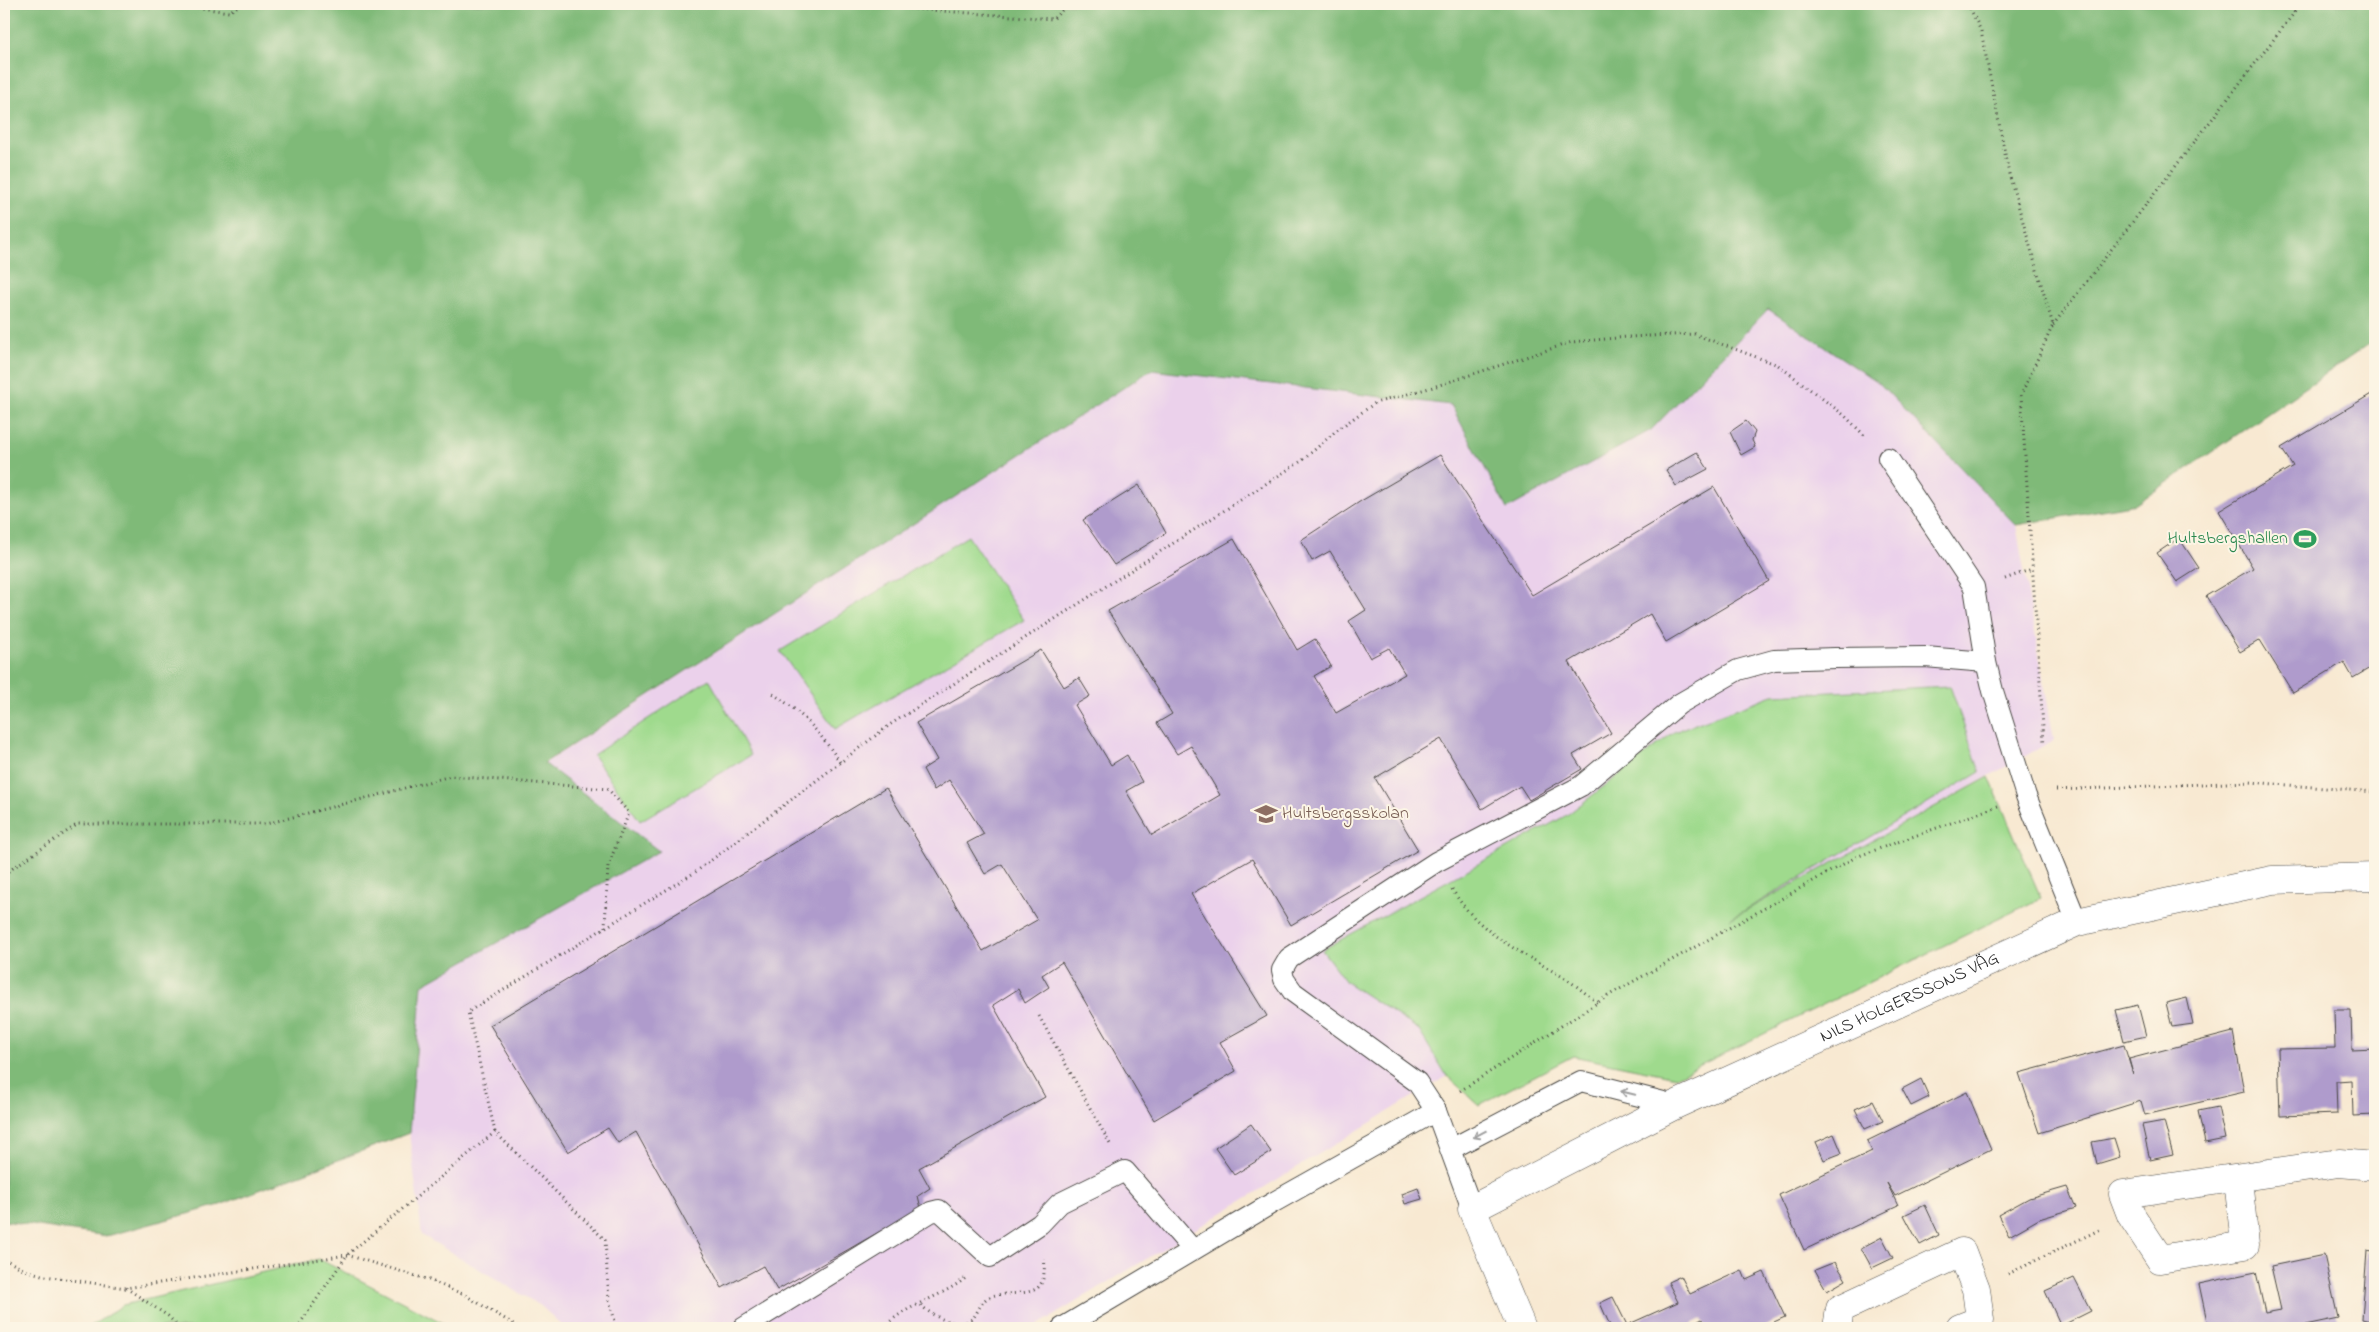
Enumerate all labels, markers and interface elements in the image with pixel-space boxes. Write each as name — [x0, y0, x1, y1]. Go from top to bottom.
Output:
place label: Hultsbergshallen — [2167, 526, 2288, 553]
sports icon: Hultsbergshallen — [2292, 526, 2318, 552]
school or university icon: Hultsbergsskolan — [1253, 801, 1279, 827]
place label: Hultsbergsskolan — [1282, 801, 1409, 828]
street label: NILS HOLGERSSONS VÄG — [1816, 946, 2003, 1050]
one-way arrow — [1621, 1088, 1637, 1097]
one-way arrow — [1473, 1130, 1488, 1139]

